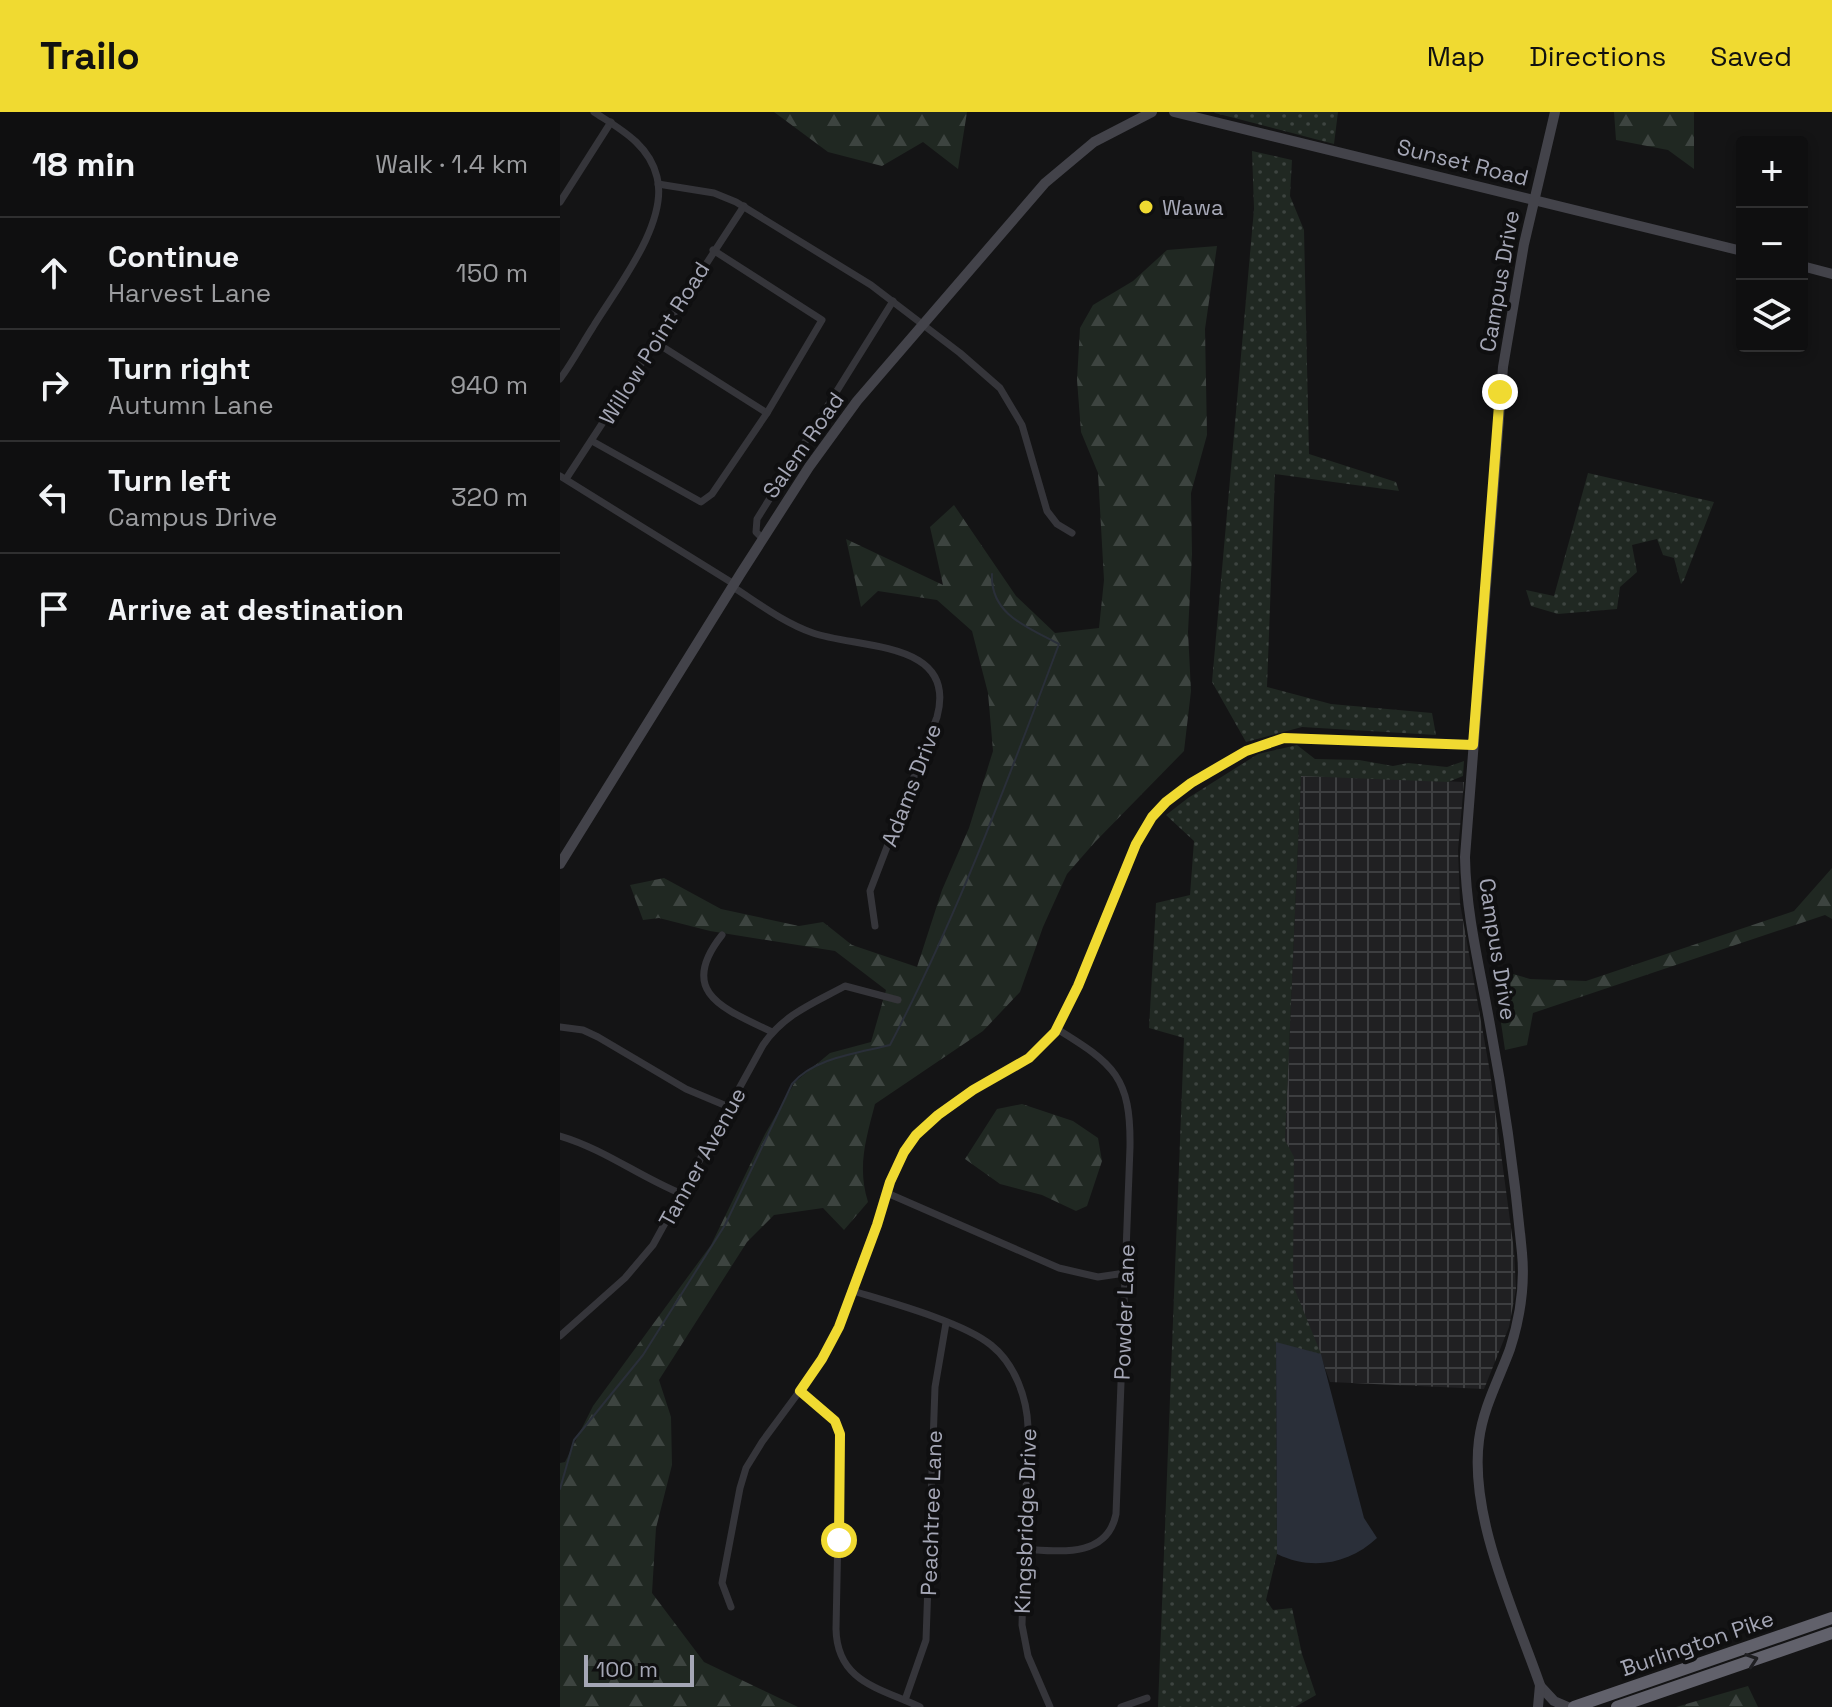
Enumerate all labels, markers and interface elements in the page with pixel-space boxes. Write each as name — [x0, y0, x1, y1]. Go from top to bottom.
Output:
text: Trailo — [40, 32, 140, 80]
text: Map — [1427, 38, 1485, 74]
text: Directions — [1529, 38, 1666, 74]
text: Saved — [1710, 38, 1792, 74]
street label: Sunset Road — [1394, 132, 1532, 192]
map controls — [1736, 136, 1808, 352]
button: + — [1736, 136, 1808, 208]
text: 18 min — [32, 143, 135, 186]
text: Walk · 1.4 km — [375, 147, 528, 181]
place label: Wawa — [1162, 193, 1224, 221]
marker: Wawa — [1137, 198, 1155, 216]
street label: Campus Drive — [1473, 208, 1525, 354]
button: − — [1736, 208, 1808, 280]
text: Continue — [108, 237, 239, 276]
icon: ahead — [32, 251, 76, 295]
text: 150 m — [456, 256, 528, 290]
street label: Willow Point Road — [593, 256, 715, 430]
text: Harvest Lane — [108, 276, 271, 310]
button: layers — [1736, 280, 1808, 352]
text: Turn right — [108, 349, 251, 388]
icon: right — [32, 363, 76, 407]
text: 940 m — [450, 368, 528, 402]
route end — [1482, 374, 1518, 410]
street label: Salem Road — [756, 387, 850, 503]
text: Autumn Lane — [108, 388, 274, 422]
text: Turn left — [108, 461, 231, 500]
icon: left — [32, 475, 76, 519]
text: 320 m — [451, 480, 528, 514]
text: Campus Drive — [108, 500, 277, 534]
icon: arrive — [32, 587, 76, 631]
text: Arrive at destination — [108, 590, 404, 629]
street label: Adams Drive — [875, 720, 947, 850]
street label: Campus Drive — [1473, 876, 1523, 1022]
street label: Tanner Avenue — [652, 1082, 752, 1232]
street label: Powder Lane — [1108, 1244, 1140, 1380]
street label: Kingsbridge Drive — [1008, 1428, 1042, 1614]
street label: Peachtree Lane — [914, 1430, 948, 1596]
route start — [821, 1522, 857, 1558]
street label: Burlington Pike — [1617, 1604, 1777, 1682]
scale bar — [584, 1651, 694, 1687]
one-way arrow — [1744, 1654, 1758, 1670]
text: 100 m — [596, 1655, 658, 1683]

